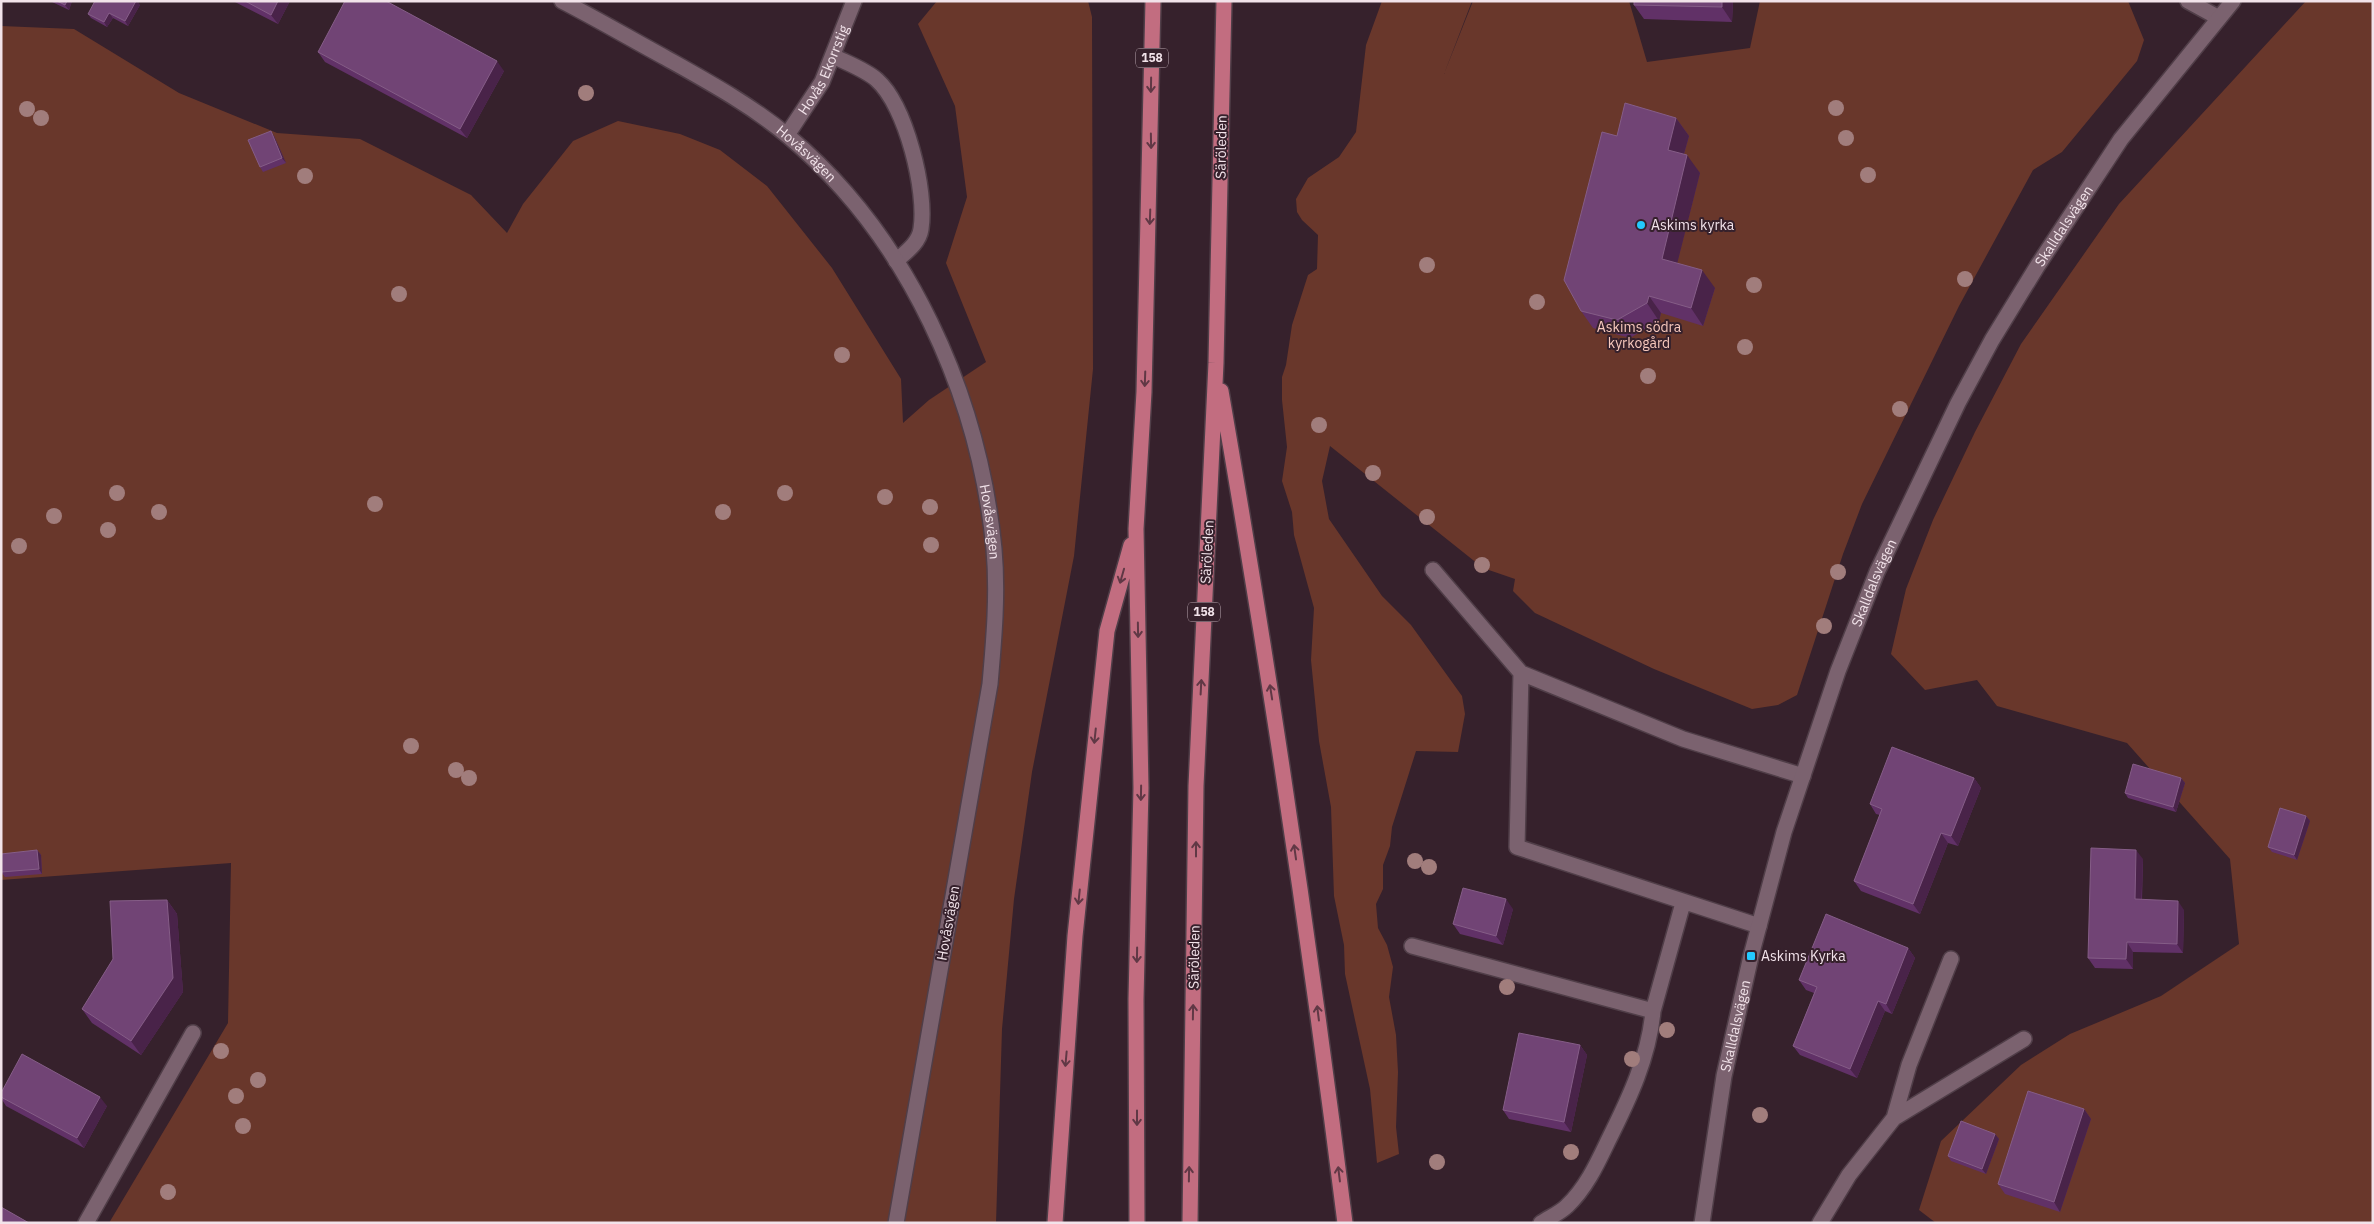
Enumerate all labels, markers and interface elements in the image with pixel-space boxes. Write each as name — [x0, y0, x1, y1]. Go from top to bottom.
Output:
street label: Hovås Ekorrstig — [794, 22, 853, 118]
road number: 158 — [1136, 48, 1168, 68]
one-way arrow — [1146, 76, 1156, 93]
street label: Säröleden — [1211, 115, 1231, 179]
street label: Hovåsvägen — [773, 121, 840, 186]
one-way arrow — [1146, 133, 1156, 149]
street label: Skalldalsvägen — [2030, 182, 2097, 270]
one-way arrow — [1145, 209, 1154, 225]
place label: Askims kyrka — [1651, 216, 1735, 234]
marker: Askims kyrka — [1635, 219, 1647, 231]
park label: Askims södra kyrkogård — [1597, 318, 1682, 352]
one-way arrow — [1140, 371, 1149, 387]
street label: Hovåsvägen — [976, 483, 1004, 560]
street label: Säröleden — [1196, 520, 1218, 584]
street label: Skalldalsvägen — [1847, 536, 1901, 629]
one-way arrow — [1117, 568, 1127, 584]
road number: 158 — [1188, 602, 1220, 622]
one-way arrow — [1133, 622, 1143, 638]
one-way arrow — [1196, 679, 1205, 695]
one-way arrow — [1265, 684, 1275, 700]
one-way arrow — [1090, 727, 1100, 743]
one-way arrow — [1136, 784, 1146, 801]
one-way arrow — [1191, 841, 1201, 858]
one-way arrow — [1290, 845, 1300, 861]
street label: Hovåsvägen — [933, 884, 963, 962]
one-way arrow — [1074, 889, 1084, 905]
street label: Säröleden — [1184, 925, 1204, 989]
one-way arrow — [1132, 947, 1142, 963]
place label: Askims Kyrka — [1761, 947, 1846, 965]
marker: Askims Kyrka — [1745, 950, 1757, 962]
street label: Skalldalsvägen — [1716, 978, 1754, 1074]
one-way arrow — [1188, 1004, 1198, 1020]
one-way arrow — [1313, 1006, 1323, 1022]
one-way arrow — [1061, 1051, 1070, 1067]
one-way arrow — [1132, 1110, 1142, 1126]
one-way arrow — [1185, 1166, 1194, 1182]
one-way arrow — [1334, 1167, 1344, 1183]

